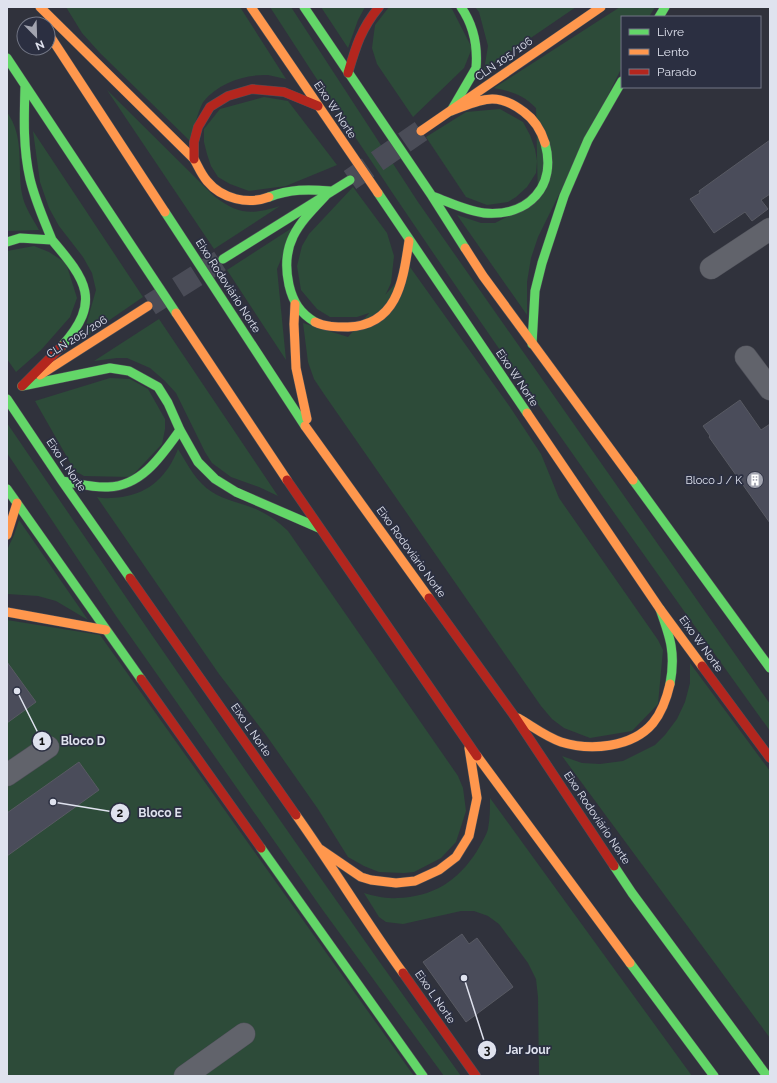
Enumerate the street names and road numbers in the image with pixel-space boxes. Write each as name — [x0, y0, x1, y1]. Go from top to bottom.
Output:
street label: CLN 105/106 — [473, 34, 536, 84]
street label: Eixo W Norte — [311, 79, 359, 141]
street label: Eixo Rodoviário Norte — [193, 237, 263, 336]
street label: CLN 205/206 — [44, 313, 110, 361]
street label: Eixo W Norte — [493, 347, 541, 409]
street label: Eixo L Norte — [43, 436, 89, 495]
street label: Eixo Rodoviário Norte — [374, 504, 449, 600]
street label: Eixo W Norte — [676, 613, 726, 675]
street label: Eixo L Norte — [228, 701, 274, 759]
street label: Eixo Rodoviário Norte — [561, 769, 633, 867]
street label: Eixo L Norte — [412, 968, 458, 1026]

